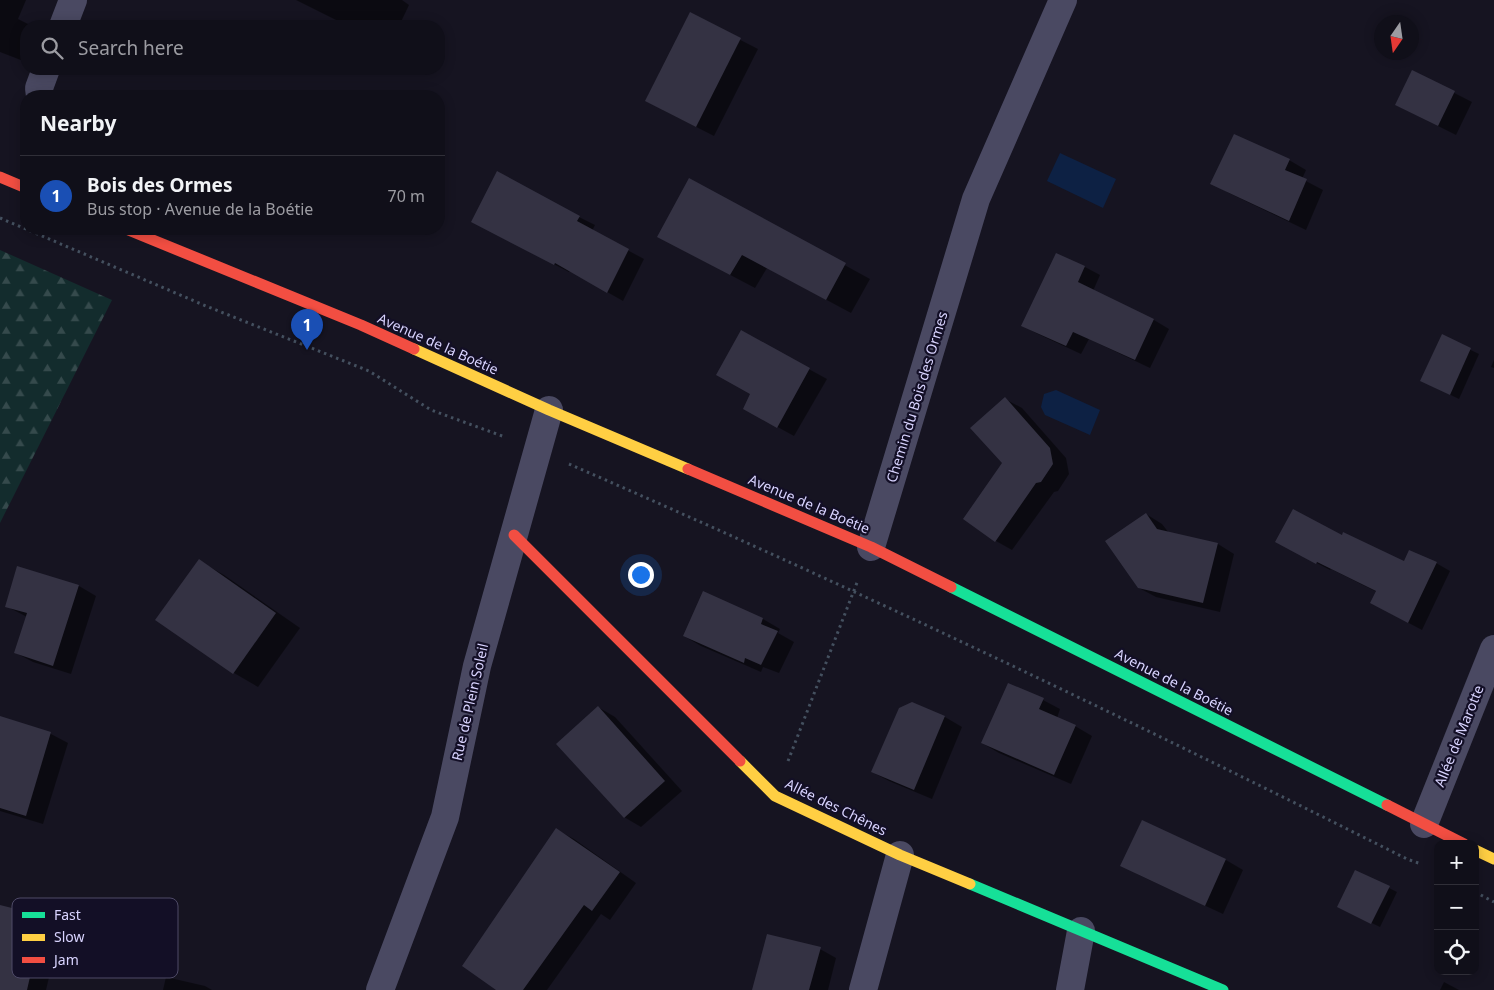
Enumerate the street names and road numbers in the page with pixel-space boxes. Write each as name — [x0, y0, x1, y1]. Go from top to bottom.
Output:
street label: Avenue de la Boétie — [375, 308, 502, 379]
street label: Chemin du Bois des Ormes — [881, 309, 952, 485]
street label: Avenue de la Boétie — [746, 469, 873, 538]
street label: Rue de Plein Soleil — [447, 641, 492, 762]
street label: Avenue de la Boétie — [1112, 644, 1237, 720]
street label: Allée de Marotte — [1429, 682, 1488, 790]
street label: Allée des Chênes — [782, 774, 891, 840]

